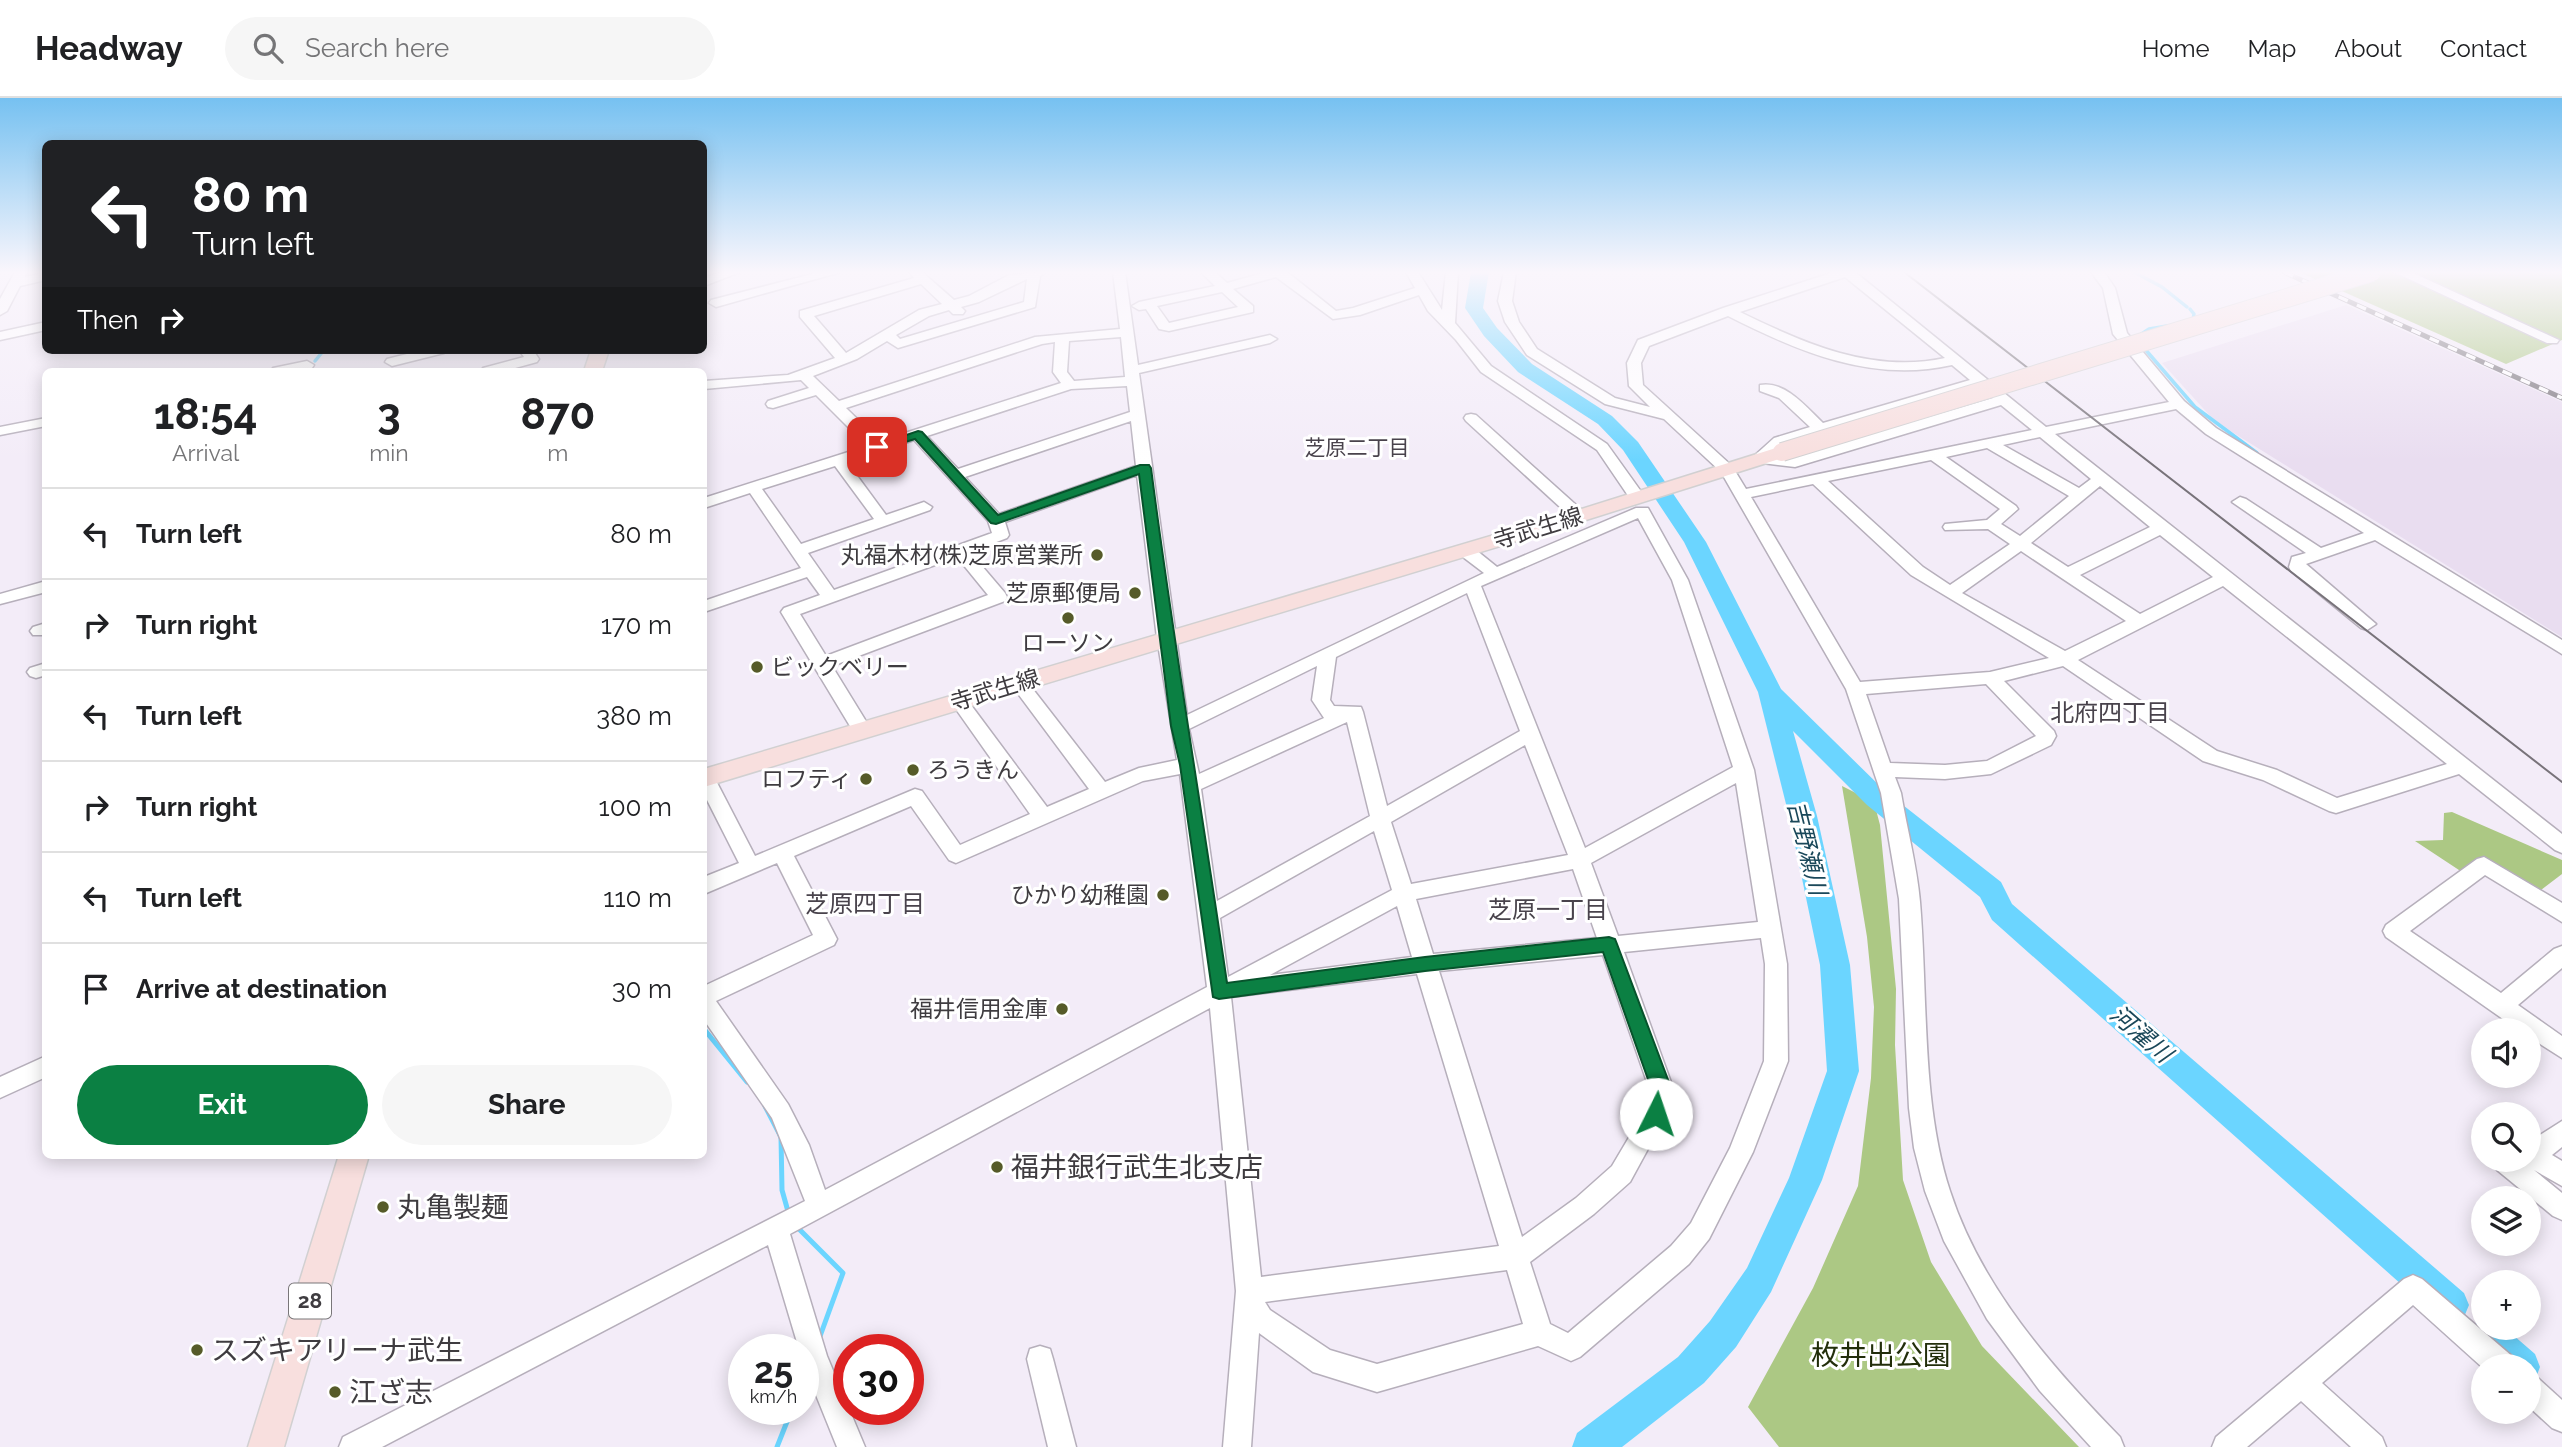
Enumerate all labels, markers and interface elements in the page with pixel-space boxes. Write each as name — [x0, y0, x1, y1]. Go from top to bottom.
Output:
search box — [225, 17, 715, 80]
text: Headway — [35, 29, 183, 68]
icon: search — [249, 29, 287, 67]
text: Search here — [305, 33, 449, 63]
text: Home — [2142, 34, 2210, 63]
text: Map — [2248, 34, 2296, 63]
text: About — [2334, 34, 2402, 63]
text: Contact — [2440, 34, 2527, 63]
text: 80 m — [192, 166, 309, 223]
icon: left — [77, 168, 168, 259]
text: Turn left — [192, 225, 314, 262]
icon: right — [152, 301, 190, 339]
text: Then — [77, 305, 138, 335]
text: 18:54 — [154, 390, 257, 439]
text: 3 — [377, 390, 401, 439]
text: 870 — [521, 390, 595, 439]
pin — [847, 417, 907, 477]
icon: arrive — [858, 428, 896, 466]
district label: 芝原二丁目 — [1305, 435, 1410, 460]
text: Arrival — [172, 439, 239, 466]
text: min — [369, 439, 409, 466]
text: m — [547, 439, 568, 466]
street label: 寺武生線 — [1490, 501, 1586, 554]
icon: left — [77, 515, 115, 553]
text: Turn left — [136, 519, 242, 549]
text: 80 m — [610, 519, 672, 549]
place label: 丸福木材(株)芝原営業所 — [841, 541, 1083, 568]
marker: 丸福木材(株)芝原営業所 — [1089, 547, 1105, 563]
place label: 芝原郵便局 — [1006, 579, 1121, 606]
marker: 芝原郵便局 — [1127, 585, 1143, 601]
icon: right — [77, 606, 115, 644]
text: Turn right — [136, 610, 257, 640]
text: 170 m — [601, 610, 672, 640]
marker: ローソン — [1060, 610, 1076, 626]
place label: ローソン — [1022, 629, 1114, 656]
place label: ビックベリー — [771, 653, 909, 680]
marker: ビックベリー — [749, 659, 765, 675]
street label: 寺武生線 — [947, 663, 1043, 716]
icon: left — [77, 697, 115, 735]
district label: 北府四丁目 — [2050, 698, 2170, 727]
text: Turn left — [136, 701, 242, 731]
text: 380 m — [596, 701, 672, 731]
place label: ろうきん — [927, 756, 1019, 783]
marker: ろうきん — [905, 762, 921, 778]
place label: ロフティ — [761, 765, 852, 792]
marker: ロフティ — [858, 771, 874, 787]
icon: right — [77, 788, 115, 826]
text: Turn right — [136, 792, 257, 822]
text: 100 m — [599, 792, 672, 822]
water label: 吉野瀬川 — [1782, 798, 1834, 901]
icon: left — [77, 879, 115, 917]
place label: ひかり幼稚園 — [1011, 881, 1149, 908]
text: Turn left — [136, 883, 242, 913]
text: 110 m — [603, 883, 672, 913]
marker: ひかり幼稚園 — [1155, 887, 1171, 903]
district label: 芝原四丁目 — [805, 889, 925, 918]
district label: 芝原一丁目 — [1488, 895, 1608, 924]
icon: arrive — [77, 970, 115, 1008]
text: Arrive at destination — [136, 974, 387, 1004]
text: 30 m — [612, 974, 672, 1004]
place label: 福井信用金庫 — [910, 995, 1048, 1022]
water label: 河濯川 — [2105, 999, 2180, 1070]
marker: 福井信用金庫 — [1054, 1001, 1070, 1017]
map controls — [2471, 1018, 2541, 1424]
button: sound — [2471, 1018, 2541, 1088]
button: Exit — [77, 1065, 368, 1145]
button: Share — [382, 1065, 672, 1145]
position arrow — [1619, 1077, 1693, 1151]
button: search — [2471, 1102, 2541, 1172]
place label: 福井銀行武生北支店 — [1011, 1151, 1263, 1184]
marker: 福井銀行武生北支店 — [989, 1159, 1005, 1175]
button: layers — [2471, 1186, 2541, 1256]
place label: 丸亀製麺 — [397, 1191, 509, 1224]
marker: 丸亀製麺 — [375, 1199, 391, 1215]
button: + — [2471, 1270, 2541, 1340]
road number: 28 — [289, 1284, 331, 1318]
place label: スズキアリーナ武生 — [211, 1334, 463, 1367]
speed limit sign: 30 — [833, 1334, 924, 1425]
park label: 枚井出公園 — [1811, 1339, 1951, 1372]
marker: スズキアリーナ武生 — [189, 1342, 205, 1358]
text: 25 — [754, 1350, 793, 1391]
button: − — [2471, 1354, 2541, 1424]
place label: 江ざ志 — [349, 1376, 433, 1409]
marker: 江ざ志 — [327, 1384, 343, 1400]
text: km/h — [750, 1386, 797, 1407]

